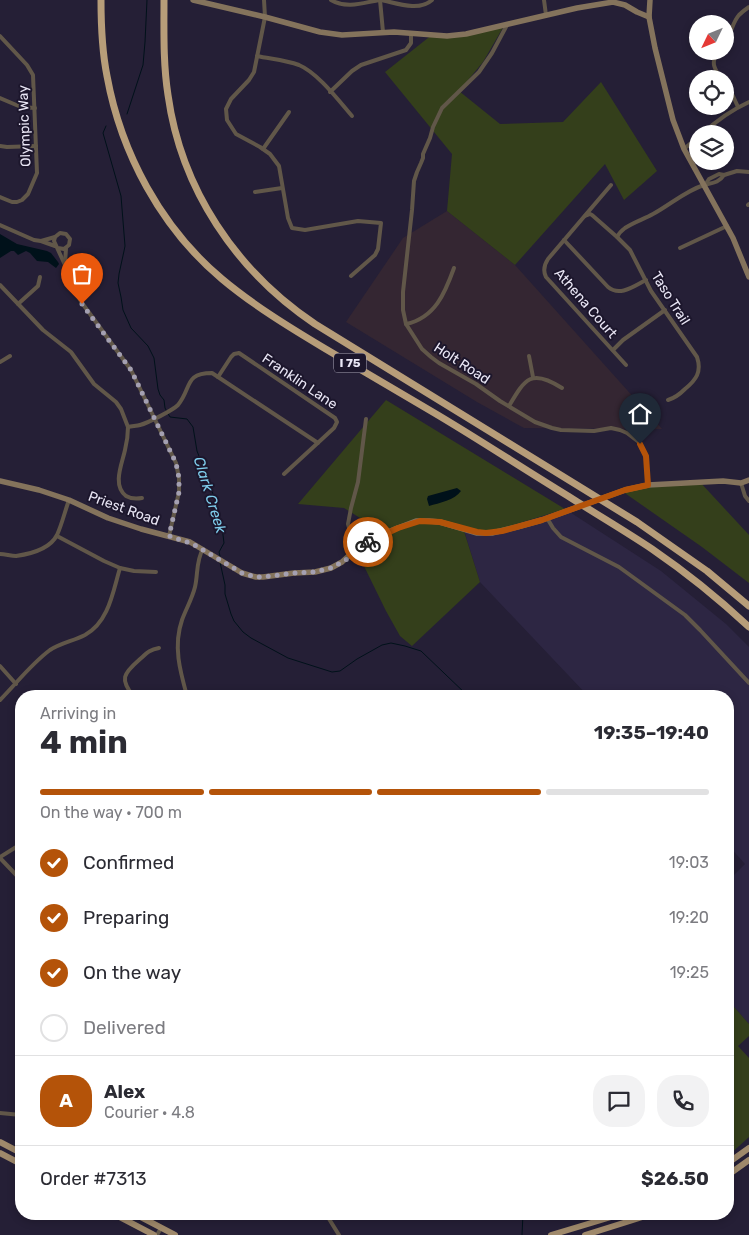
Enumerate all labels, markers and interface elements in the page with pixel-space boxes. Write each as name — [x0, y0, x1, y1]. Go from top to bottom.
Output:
north arrow — [689, 15, 734, 60]
map controls — [689, 15, 734, 170]
button: locate — [689, 70, 734, 115]
street label: Olympic Way — [15, 84, 34, 167]
button: layers — [689, 125, 734, 170]
pin — [61, 253, 103, 304]
icon: bag — [68, 260, 96, 288]
street label: Athena Court — [551, 265, 621, 342]
street label: Taso Trail — [648, 269, 694, 328]
street label: Holt Road — [430, 339, 493, 388]
street label: Franklin Lane — [259, 350, 341, 413]
road number: I 75 — [334, 353, 366, 372]
pin — [619, 393, 661, 444]
icon: home — [626, 400, 654, 428]
water label: Clark Creek — [190, 454, 230, 536]
street label: Priest Road — [86, 488, 162, 529]
courier — [343, 517, 393, 567]
icon: bike — [354, 528, 382, 556]
text: Arriving in — [40, 704, 116, 723]
text: 19:35–19:40 — [594, 721, 709, 744]
text: 4 min — [40, 723, 128, 761]
text: On the way · 700 m — [40, 803, 182, 822]
icon: check — [40, 849, 68, 877]
text: Confirmed — [83, 851, 174, 874]
text: 19:03 — [669, 853, 709, 872]
icon: check — [40, 904, 68, 932]
text: Preparing — [83, 906, 169, 929]
text: 19:20 — [669, 908, 709, 927]
icon: check — [40, 959, 68, 987]
text: On the way — [83, 961, 181, 984]
text: 19:25 — [670, 963, 709, 982]
text: Delivered — [83, 1016, 166, 1039]
button: chat — [593, 1075, 645, 1127]
button: phone — [657, 1075, 709, 1127]
text: Alex — [104, 1080, 145, 1103]
text: A — [59, 1089, 73, 1112]
text: Courier · 4.8 — [104, 1103, 195, 1122]
text: Order #7313 — [40, 1167, 147, 1190]
text: $26.50 — [641, 1167, 709, 1190]

